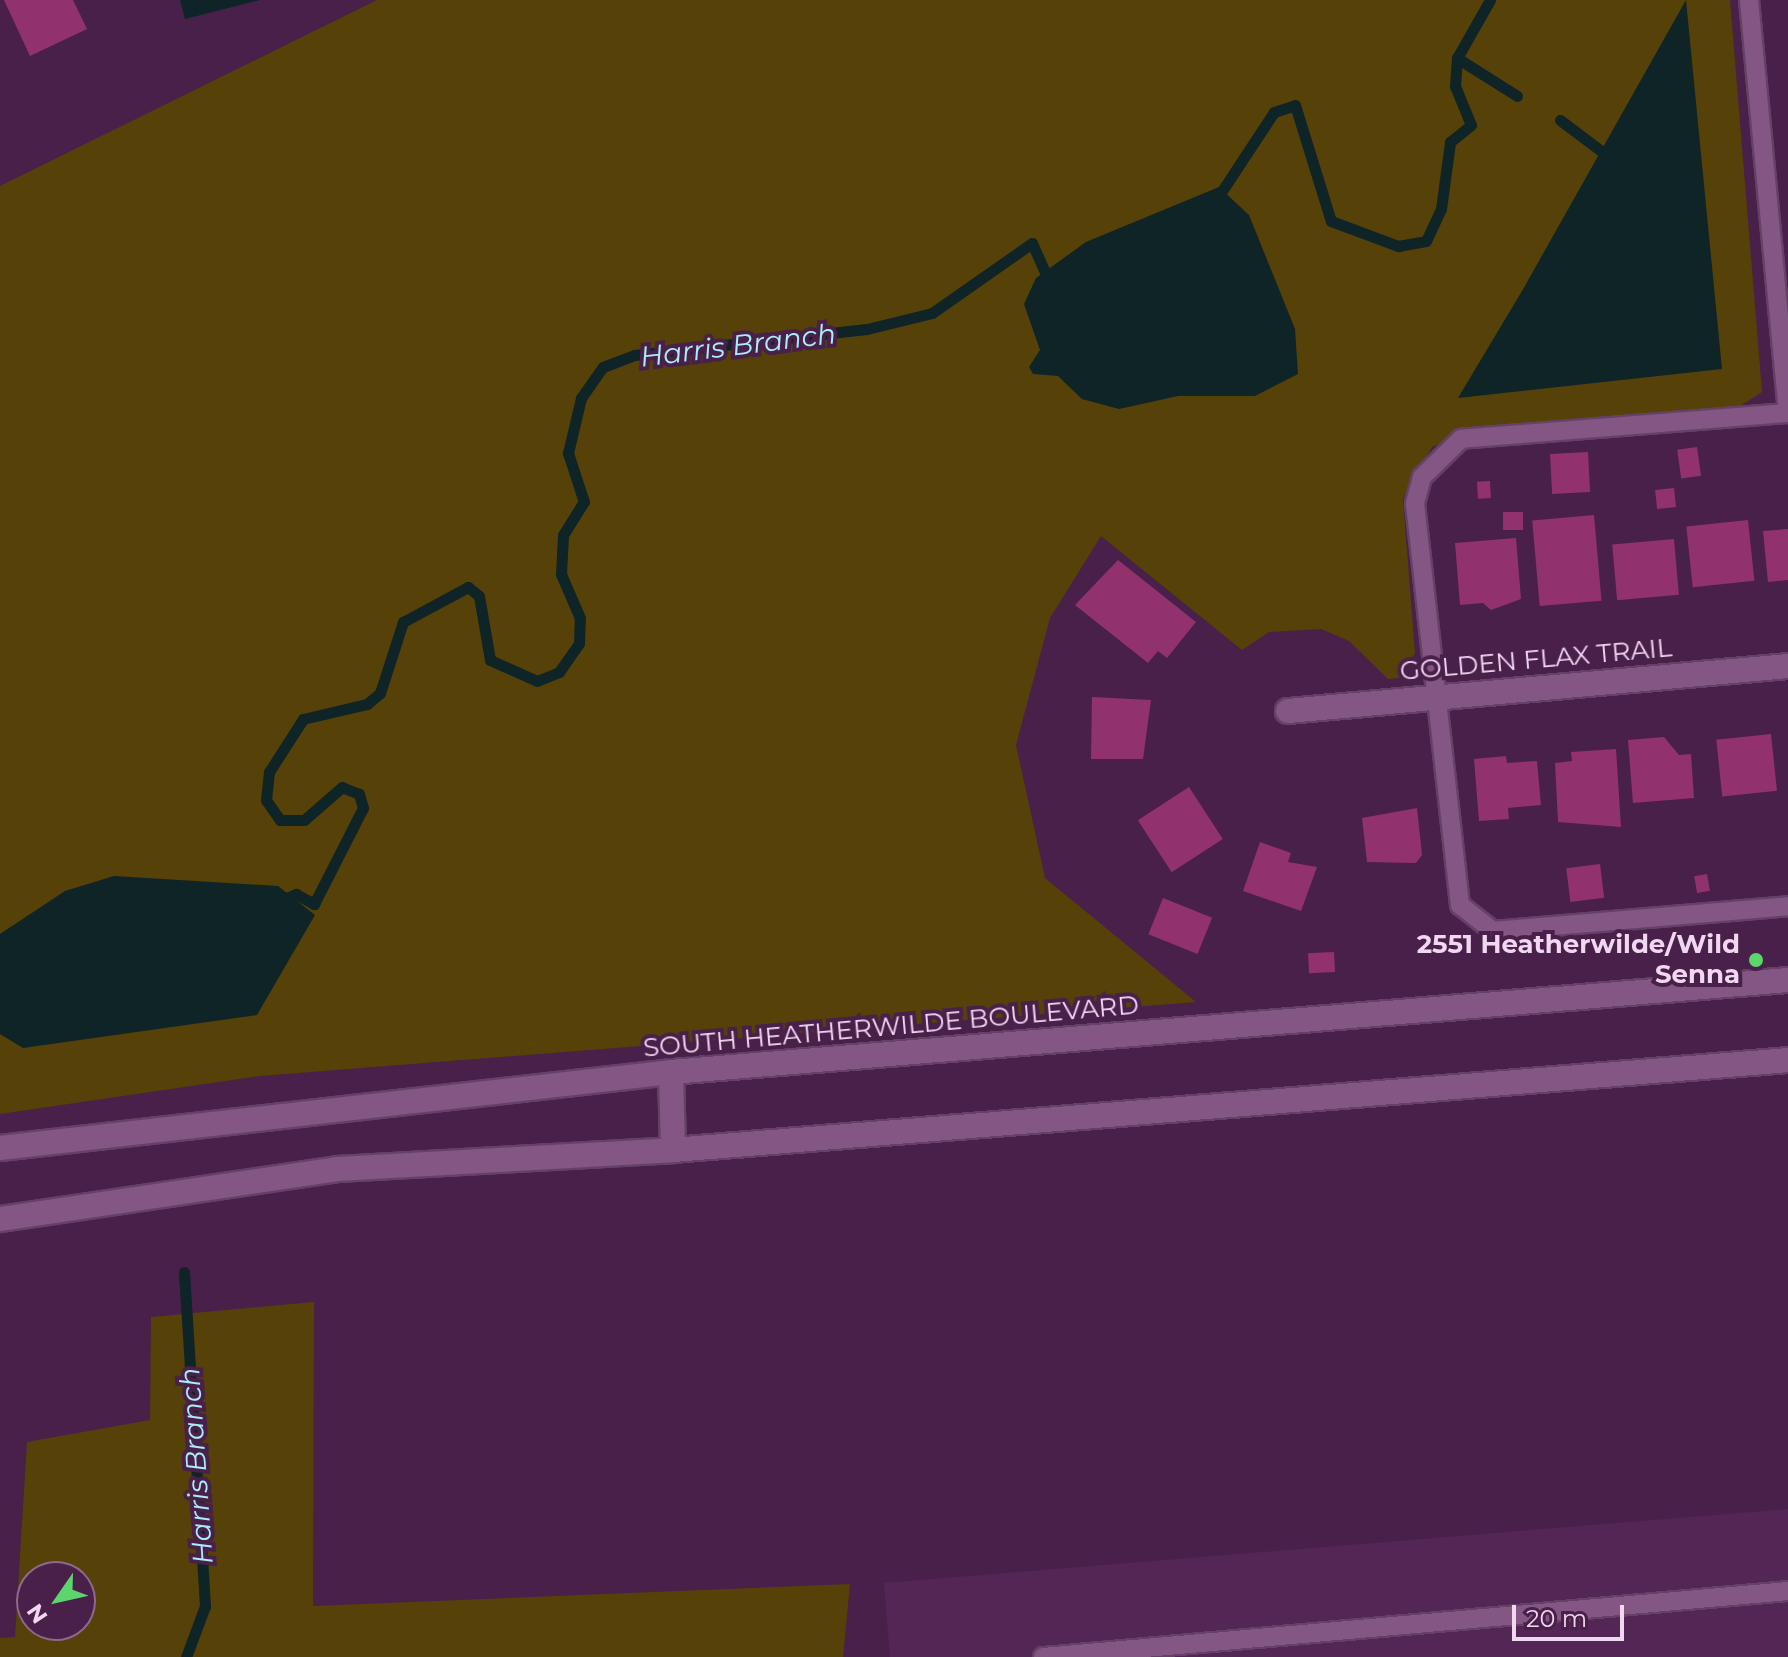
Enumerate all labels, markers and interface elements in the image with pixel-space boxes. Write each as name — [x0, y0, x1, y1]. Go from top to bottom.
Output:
water label: Harris Branch — [638, 316, 838, 374]
street label: GOLDEN FLAX TRAIL — [1399, 633, 1673, 687]
place label: 2551 Heatherwilde/Wild Senna — [1417, 929, 1740, 990]
marker: 2551 Heatherwilde/Wild Senna — [1747, 951, 1765, 969]
street label: SOUTH HEATHERWILDE BOULEVARD — [642, 990, 1140, 1064]
water label: Harris Branch — [172, 1367, 220, 1565]
north arrow — [16, 1561, 96, 1641]
scale bar — [1516, 1589, 1628, 1639]
text: N — [21, 1599, 54, 1629]
text: 20 m — [1526, 1604, 1587, 1633]

